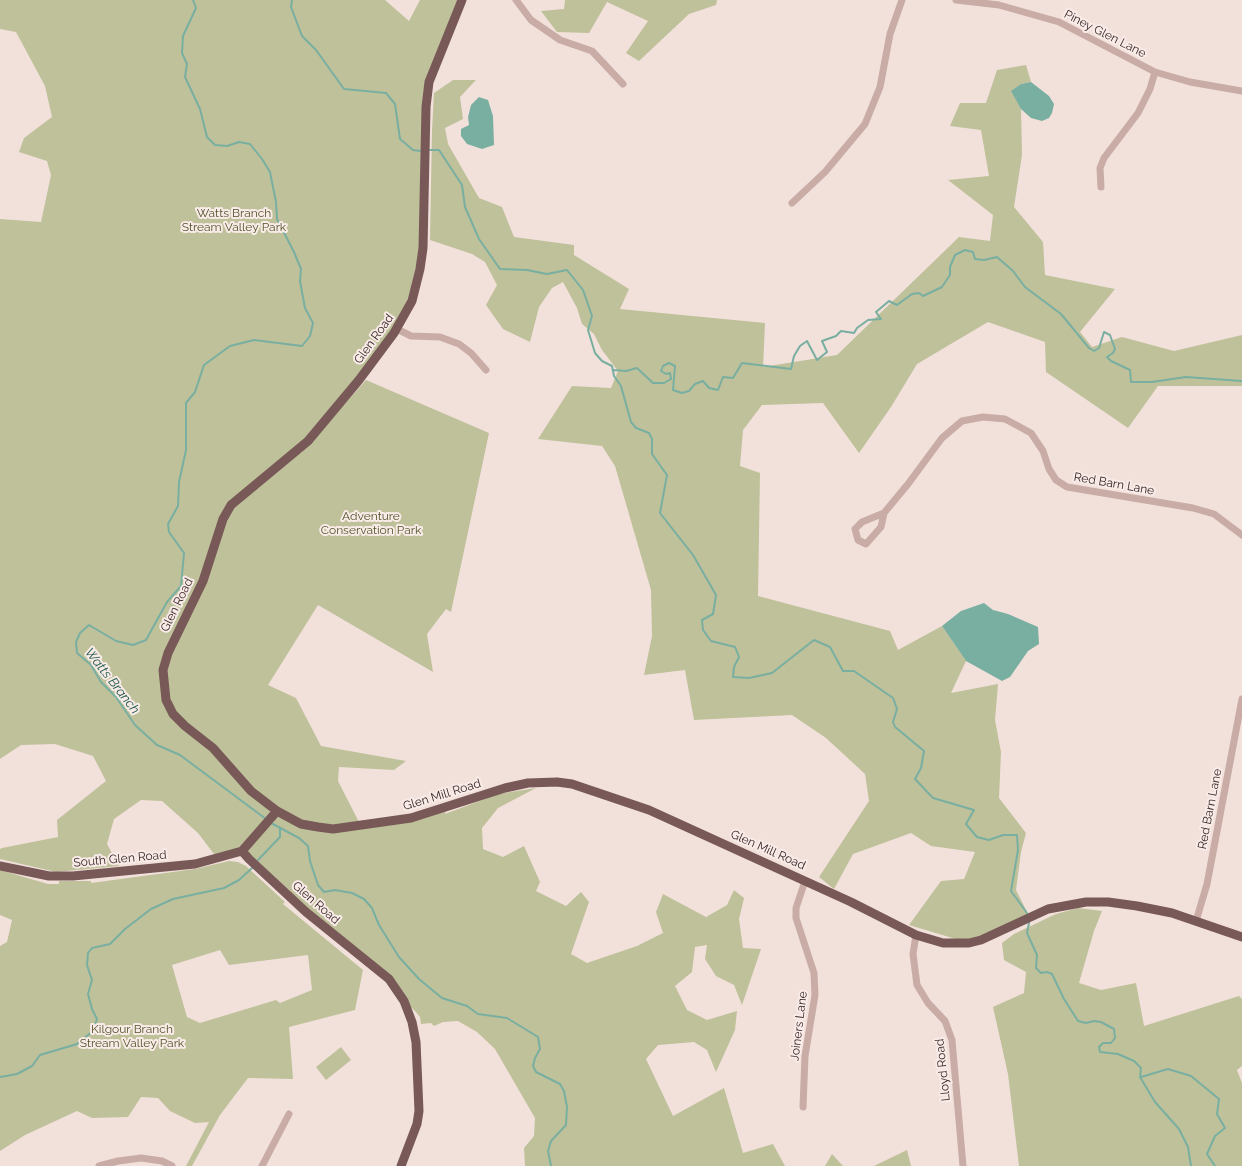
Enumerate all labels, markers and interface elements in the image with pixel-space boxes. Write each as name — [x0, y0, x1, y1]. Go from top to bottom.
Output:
street label: Piney Glen Lane — [1062, 7, 1148, 61]
park label: Watts Branch Stream Valley Park — [182, 206, 286, 234]
street label: Glen Road — [351, 311, 397, 367]
street label: Red Barn Lane — [1073, 470, 1155, 498]
park label: Adventure Conservation Park — [321, 509, 421, 537]
street label: Glen Road — [158, 576, 196, 634]
water label: Watts Branch — [81, 645, 143, 717]
street label: Red Barn Lane — [1195, 768, 1225, 850]
street label: Glen Mill Road — [401, 776, 483, 814]
street label: Glen Mill Road — [728, 827, 808, 873]
street label: South Glen Road — [73, 848, 167, 870]
street label: Glen Road — [289, 879, 343, 927]
street label: Joiners Lane — [788, 990, 810, 1062]
park label: Kilgour Branch Stream Valley Park — [80, 1022, 184, 1050]
street label: Lloyd Road — [933, 1038, 953, 1102]

